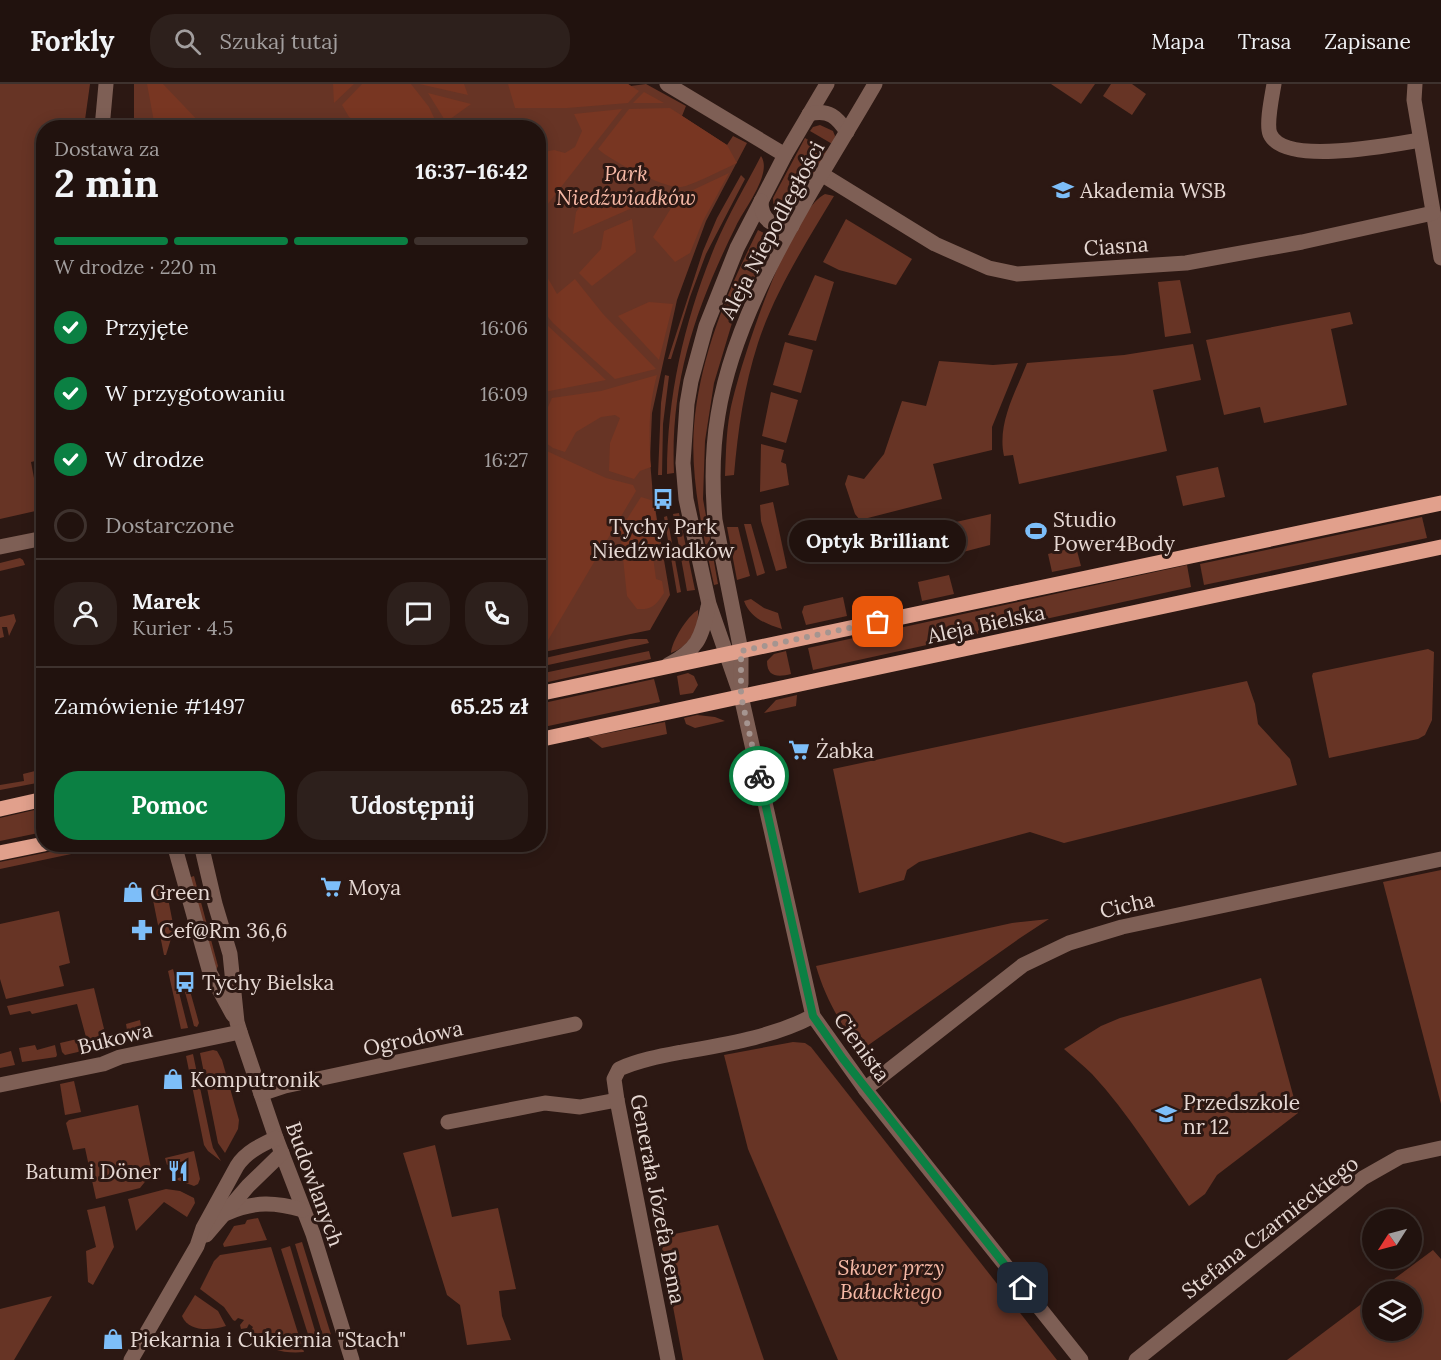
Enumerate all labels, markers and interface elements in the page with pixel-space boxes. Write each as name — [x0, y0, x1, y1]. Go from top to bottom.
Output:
search box — [150, 14, 570, 68]
text: Forkly — [30, 23, 114, 59]
icon: search — [171, 25, 204, 58]
text: Szukaj tutaj — [219, 27, 338, 55]
text: Mapa — [1151, 28, 1205, 55]
text: Trasa — [1238, 28, 1291, 55]
text: Zapisane — [1324, 28, 1411, 55]
text: Dostawa za — [54, 136, 160, 161]
street label: Aleja Niepodległości — [713, 136, 830, 324]
text: 16:37–16:42 — [416, 157, 528, 185]
text: 2 min — [54, 158, 159, 208]
park label: Park Niedźwiadków — [556, 160, 696, 211]
place label: Akademia WSB — [1079, 177, 1226, 204]
school or university icon: Akademia WSB — [1051, 178, 1075, 202]
street label: Ciasna — [1083, 230, 1149, 262]
text: W drodze · 220 m — [54, 254, 217, 279]
icon: check — [54, 311, 87, 344]
text: Przyjęte — [105, 313, 189, 341]
text: 16:06 — [480, 315, 528, 340]
icon: check — [54, 377, 87, 410]
text: W przygotowaniu — [105, 379, 285, 407]
text: 16:09 — [480, 381, 528, 406]
icon: check — [54, 443, 87, 476]
text: W drodze — [105, 445, 204, 473]
text: 16:27 — [484, 447, 528, 472]
bus stop icon: Tychy Park Niedźwiadków — [651, 487, 675, 511]
place label: Studio Power4Body — [1053, 506, 1175, 557]
text: Dostarczone — [105, 511, 235, 539]
place label: Tychy Park Niedźwiadków — [592, 513, 734, 564]
sports icon: Studio Power4Body — [1024, 519, 1048, 543]
callout: Optyk Brilliant — [790, 520, 966, 562]
text: Optyk Brilliant — [806, 528, 949, 553]
button: person — [54, 582, 117, 645]
button: chat — [387, 582, 450, 645]
button: phone — [465, 582, 528, 645]
text: Marek — [132, 587, 200, 615]
pin — [852, 596, 903, 647]
street label: Aleja Bielska — [924, 598, 1048, 650]
icon: bag — [861, 605, 894, 638]
text: Kurier · 4.5 — [132, 615, 233, 640]
text: Zamówienie #1497 — [54, 692, 245, 720]
text: 65.25 zł — [450, 692, 528, 720]
place label: Żabka — [816, 737, 874, 764]
supermarket icon: Żabka — [787, 738, 811, 762]
courier — [729, 746, 789, 806]
icon: bike — [743, 760, 776, 793]
button: Pomoc — [54, 771, 285, 840]
button: Udostępnij — [297, 771, 528, 840]
place label: Moya — [348, 874, 401, 901]
supermarket icon: Moya — [319, 875, 343, 899]
place label: Green — [150, 879, 211, 906]
shop icon: Green — [121, 880, 145, 904]
street label: Cicha — [1097, 886, 1157, 924]
place label: Cef@Rm 36,6 — [159, 917, 287, 944]
pharmacy icon: Cef@Rm 36,6 — [130, 918, 154, 942]
place label: Tychy Bielska — [202, 969, 334, 996]
bus stop icon: Tychy Bielska — [173, 970, 197, 994]
street label: Cienista — [828, 1007, 896, 1087]
street label: Ogrodowa — [361, 1014, 466, 1062]
street label: Bukowa — [75, 1016, 155, 1060]
place label: Komputronik — [190, 1066, 320, 1093]
shop icon: Komputronik — [161, 1067, 185, 1091]
place label: Przedszkole nr 12 — [1183, 1089, 1300, 1140]
street label: Generała Józefa Bema — [624, 1092, 692, 1307]
school or university icon: Przedszkole nr 12 — [1154, 1102, 1178, 1126]
street label: Budowlanych — [280, 1118, 350, 1250]
street label: Stefana Czarnieckiego — [1176, 1150, 1364, 1304]
place label: Batumi Döner — [25, 1158, 161, 1185]
restaurant icon: Batumi Döner — [166, 1159, 190, 1183]
north arrow — [1362, 1209, 1422, 1269]
map controls — [1362, 1209, 1422, 1341]
park label: Skwer przy Bałuckiego — [838, 1254, 944, 1305]
pin — [997, 1262, 1048, 1313]
icon: home — [1006, 1271, 1039, 1304]
button: layers — [1362, 1281, 1422, 1341]
place label: Piekarnia i Cukiernia "Stach" — [130, 1326, 406, 1353]
shop icon: Piekarnia i Cukiernia "Stach" — [101, 1327, 125, 1351]

